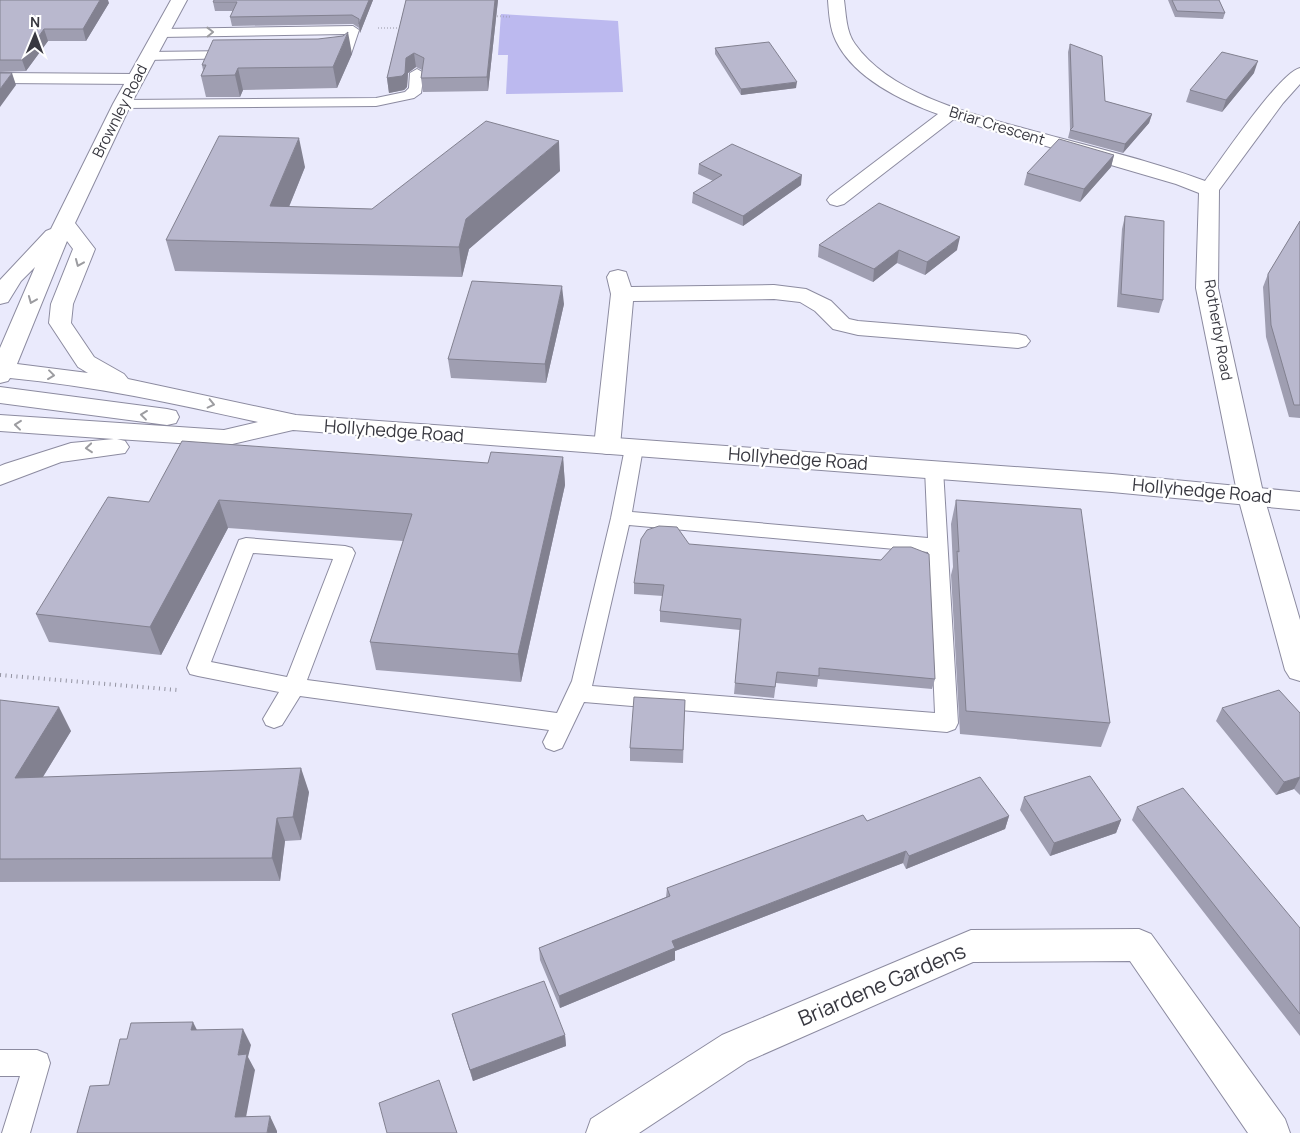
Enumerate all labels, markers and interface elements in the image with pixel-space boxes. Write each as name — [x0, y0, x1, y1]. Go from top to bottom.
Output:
north arrow — [10, 10, 60, 60]
text: N — [30, 12, 40, 31]
one-way arrow — [206, 27, 214, 37]
street label: Brownley Road — [87, 61, 152, 161]
street label: Briar Crescent — [947, 101, 1048, 150]
one-way arrow — [74, 258, 85, 267]
street label: Rotherby Road — [1199, 278, 1238, 382]
one-way arrow — [28, 295, 38, 304]
one-way arrow — [47, 369, 55, 380]
one-way arrow — [206, 398, 215, 409]
one-way arrow — [140, 410, 148, 421]
street label: Hollyhedge Road — [323, 413, 465, 447]
one-way arrow — [14, 420, 22, 431]
street label: Hollyhedge Road — [727, 441, 869, 475]
one-way arrow — [84, 442, 92, 453]
street label: Hollyhedge Road — [1131, 472, 1273, 508]
street label: Briardene Gardens — [794, 936, 970, 1032]

